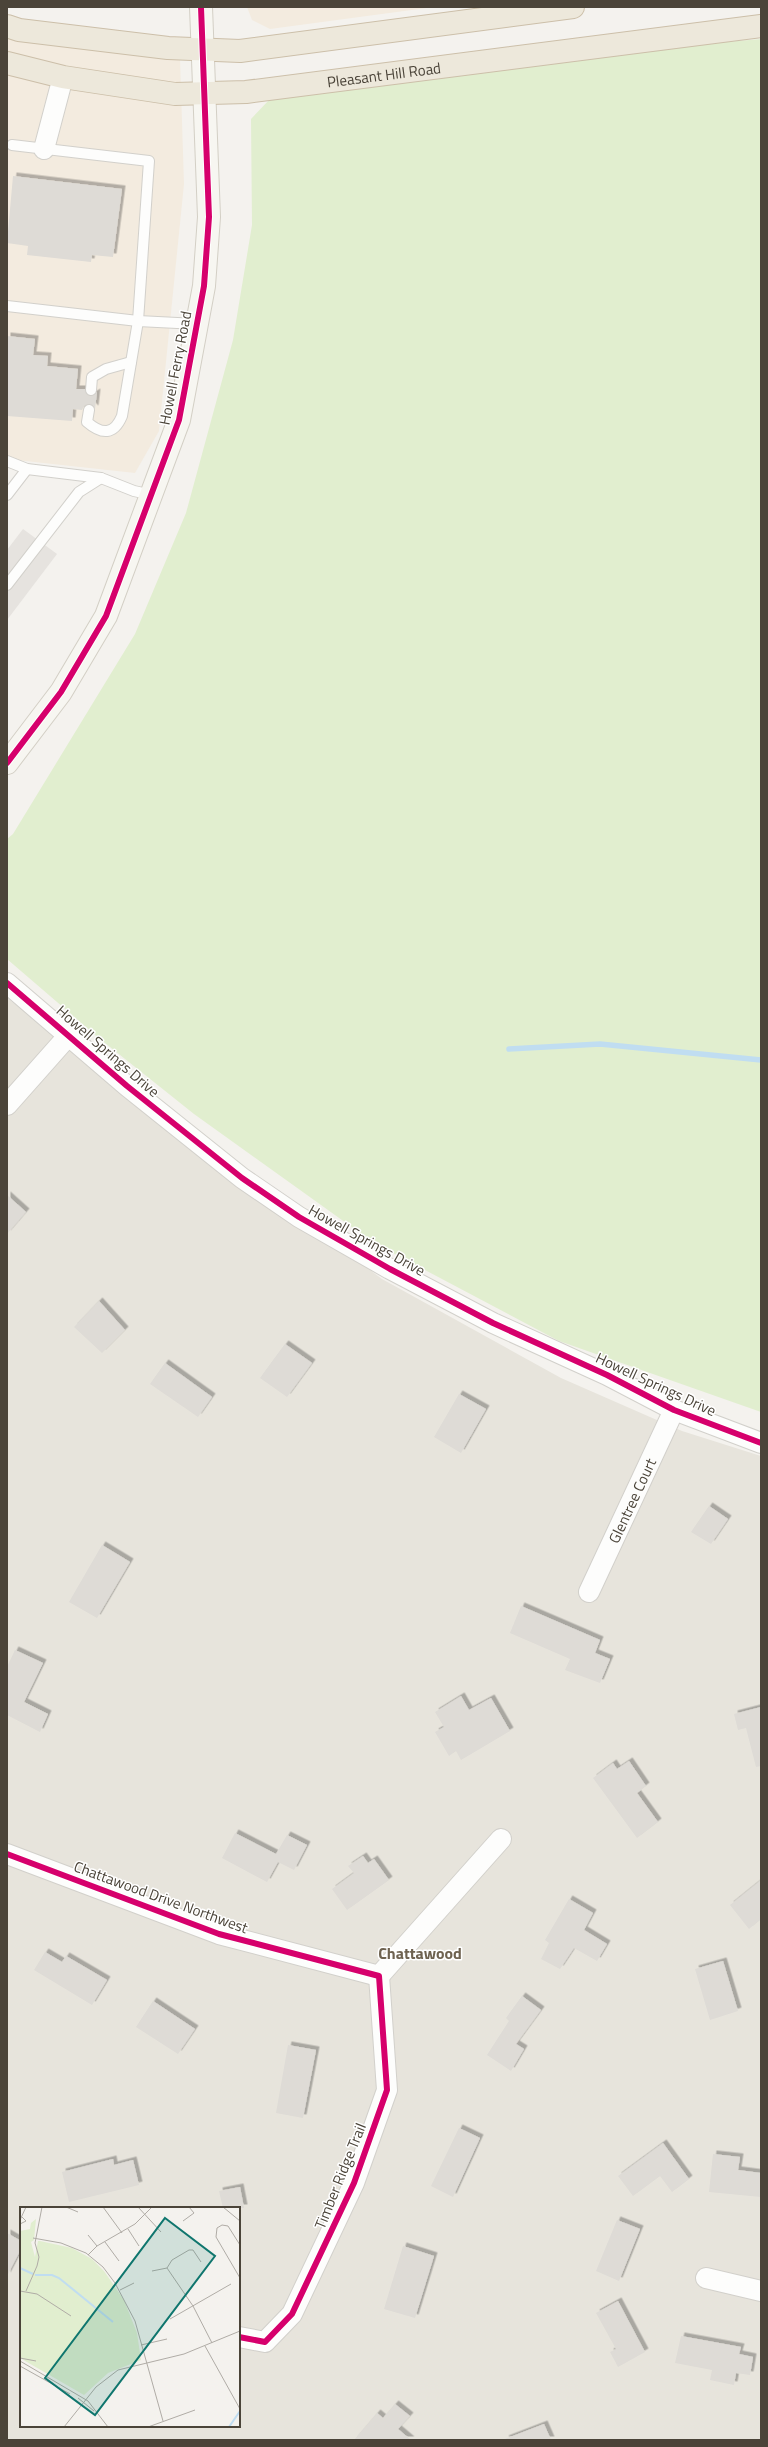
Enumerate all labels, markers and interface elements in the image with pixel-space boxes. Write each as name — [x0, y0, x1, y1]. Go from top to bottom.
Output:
street label: Pleasant Hill Road — [325, 56, 442, 93]
street label: Howell Ferry Road — [153, 309, 197, 427]
street label: Howell Springs Drive — [51, 1000, 165, 1102]
street label: Howell Springs Drive — [304, 1198, 430, 1282]
street label: Howell Springs Drive — [592, 1346, 720, 1422]
street label: Glentree Court — [602, 1454, 662, 1547]
street label: Chattawood Drive Northwest — [71, 1855, 252, 1940]
district label: Chattawood — [378, 1941, 462, 1965]
street label: Timber Ridge Trail — [308, 2119, 372, 2233]
inset map — [20, 2207, 240, 2427]

